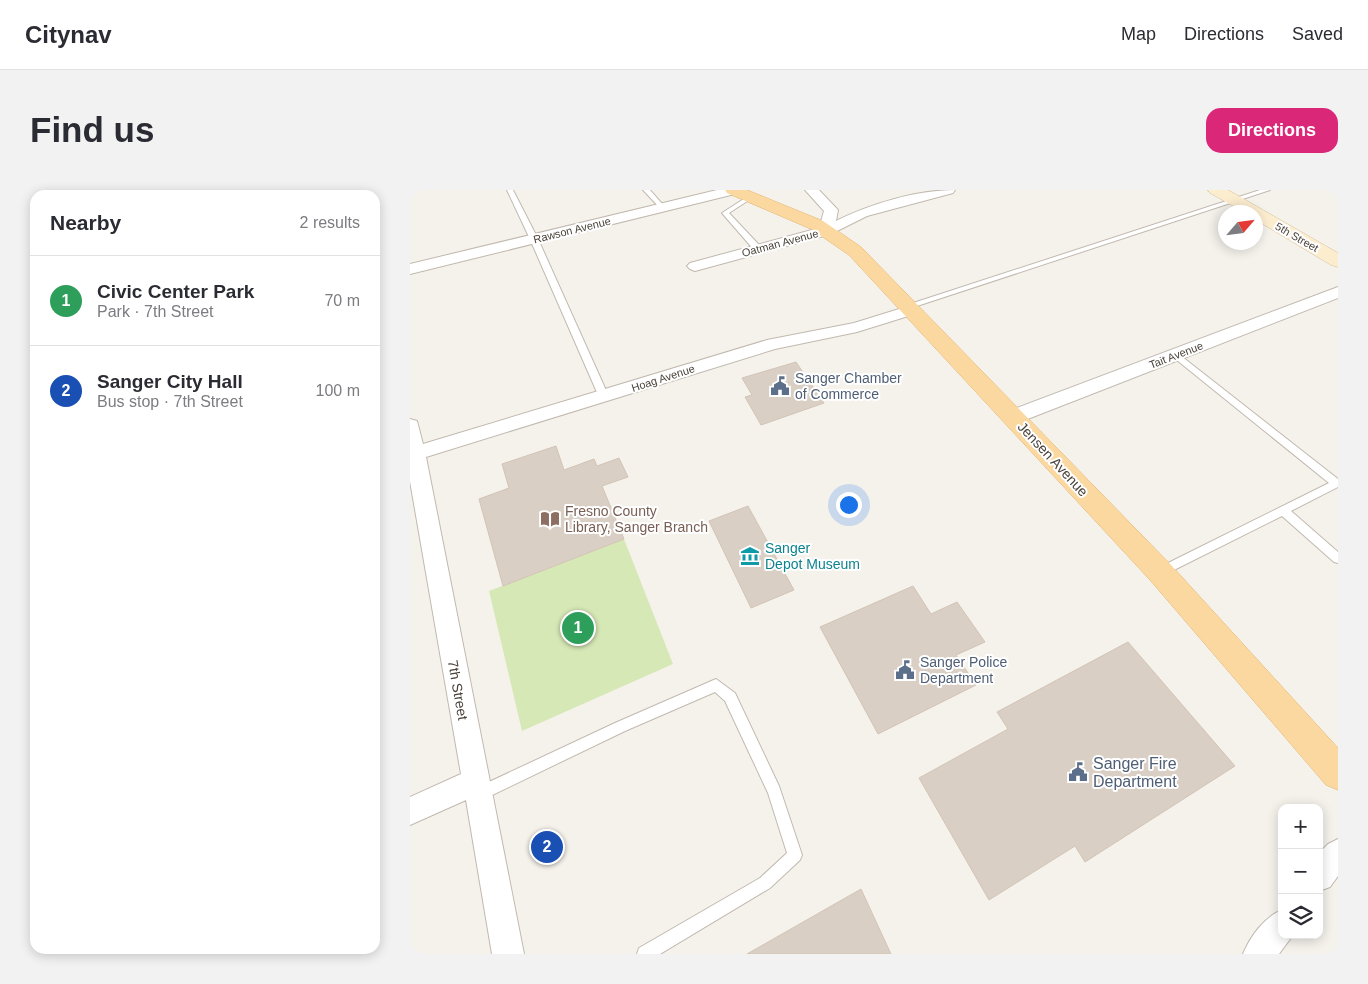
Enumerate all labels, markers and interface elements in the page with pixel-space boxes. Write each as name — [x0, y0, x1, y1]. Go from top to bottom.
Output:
text: Citynav — [25, 21, 112, 48]
text: Map — [1121, 24, 1156, 44]
text: Directions — [1184, 24, 1264, 44]
text: Saved — [1292, 24, 1343, 44]
button: Directions — [1206, 108, 1338, 153]
text: Find us — [30, 110, 154, 149]
north arrow — [1218, 205, 1263, 250]
text: Nearby — [50, 211, 121, 234]
text: 2 results — [300, 214, 360, 231]
street label: Rawson Avenue — [532, 215, 612, 245]
street label: 5th Street — [1273, 220, 1321, 254]
street label: Oatman Avenue — [740, 227, 820, 259]
text: Civic Center Park — [97, 281, 254, 302]
text: 1 — [62, 292, 70, 309]
text: 70 m — [324, 292, 360, 309]
text: Park · 7th Street — [97, 303, 214, 320]
street label: Tait Avenue — [1147, 339, 1205, 371]
street label: Hoag Avenue — [630, 362, 696, 394]
place label: Sanger Chamber of Commerce — [795, 370, 902, 402]
text: Sanger City Hall — [97, 371, 243, 392]
public building icon: Sanger Chamber of Commerce — [769, 375, 791, 397]
text: 2 — [62, 382, 70, 399]
text: 100 m — [316, 382, 360, 399]
text: Bus stop · 7th Street — [97, 393, 243, 410]
street label: Jensen Avenue — [1015, 419, 1092, 500]
your location — [836, 492, 862, 518]
place label: Fresno County Library, Sanger Branch — [565, 503, 708, 535]
library icon: Fresno County Library, Sanger Branch — [539, 508, 561, 530]
place label: Sanger Depot Museum — [765, 540, 860, 572]
museum icon: Sanger Depot Museum — [739, 545, 761, 567]
pin: 1 — [562, 609, 594, 647]
place label: Sanger Police Department — [920, 654, 1007, 686]
street label: 7th Street — [445, 659, 471, 721]
public building icon: Sanger Police Department — [894, 659, 916, 681]
place label: Sanger Fire Department — [1093, 755, 1177, 790]
public building icon: Sanger Fire Department — [1067, 761, 1089, 783]
map controls — [1278, 804, 1323, 939]
button: + — [1278, 804, 1323, 849]
pin: 2 — [531, 828, 563, 866]
button: − — [1278, 849, 1323, 894]
button: layers — [1278, 894, 1323, 939]

